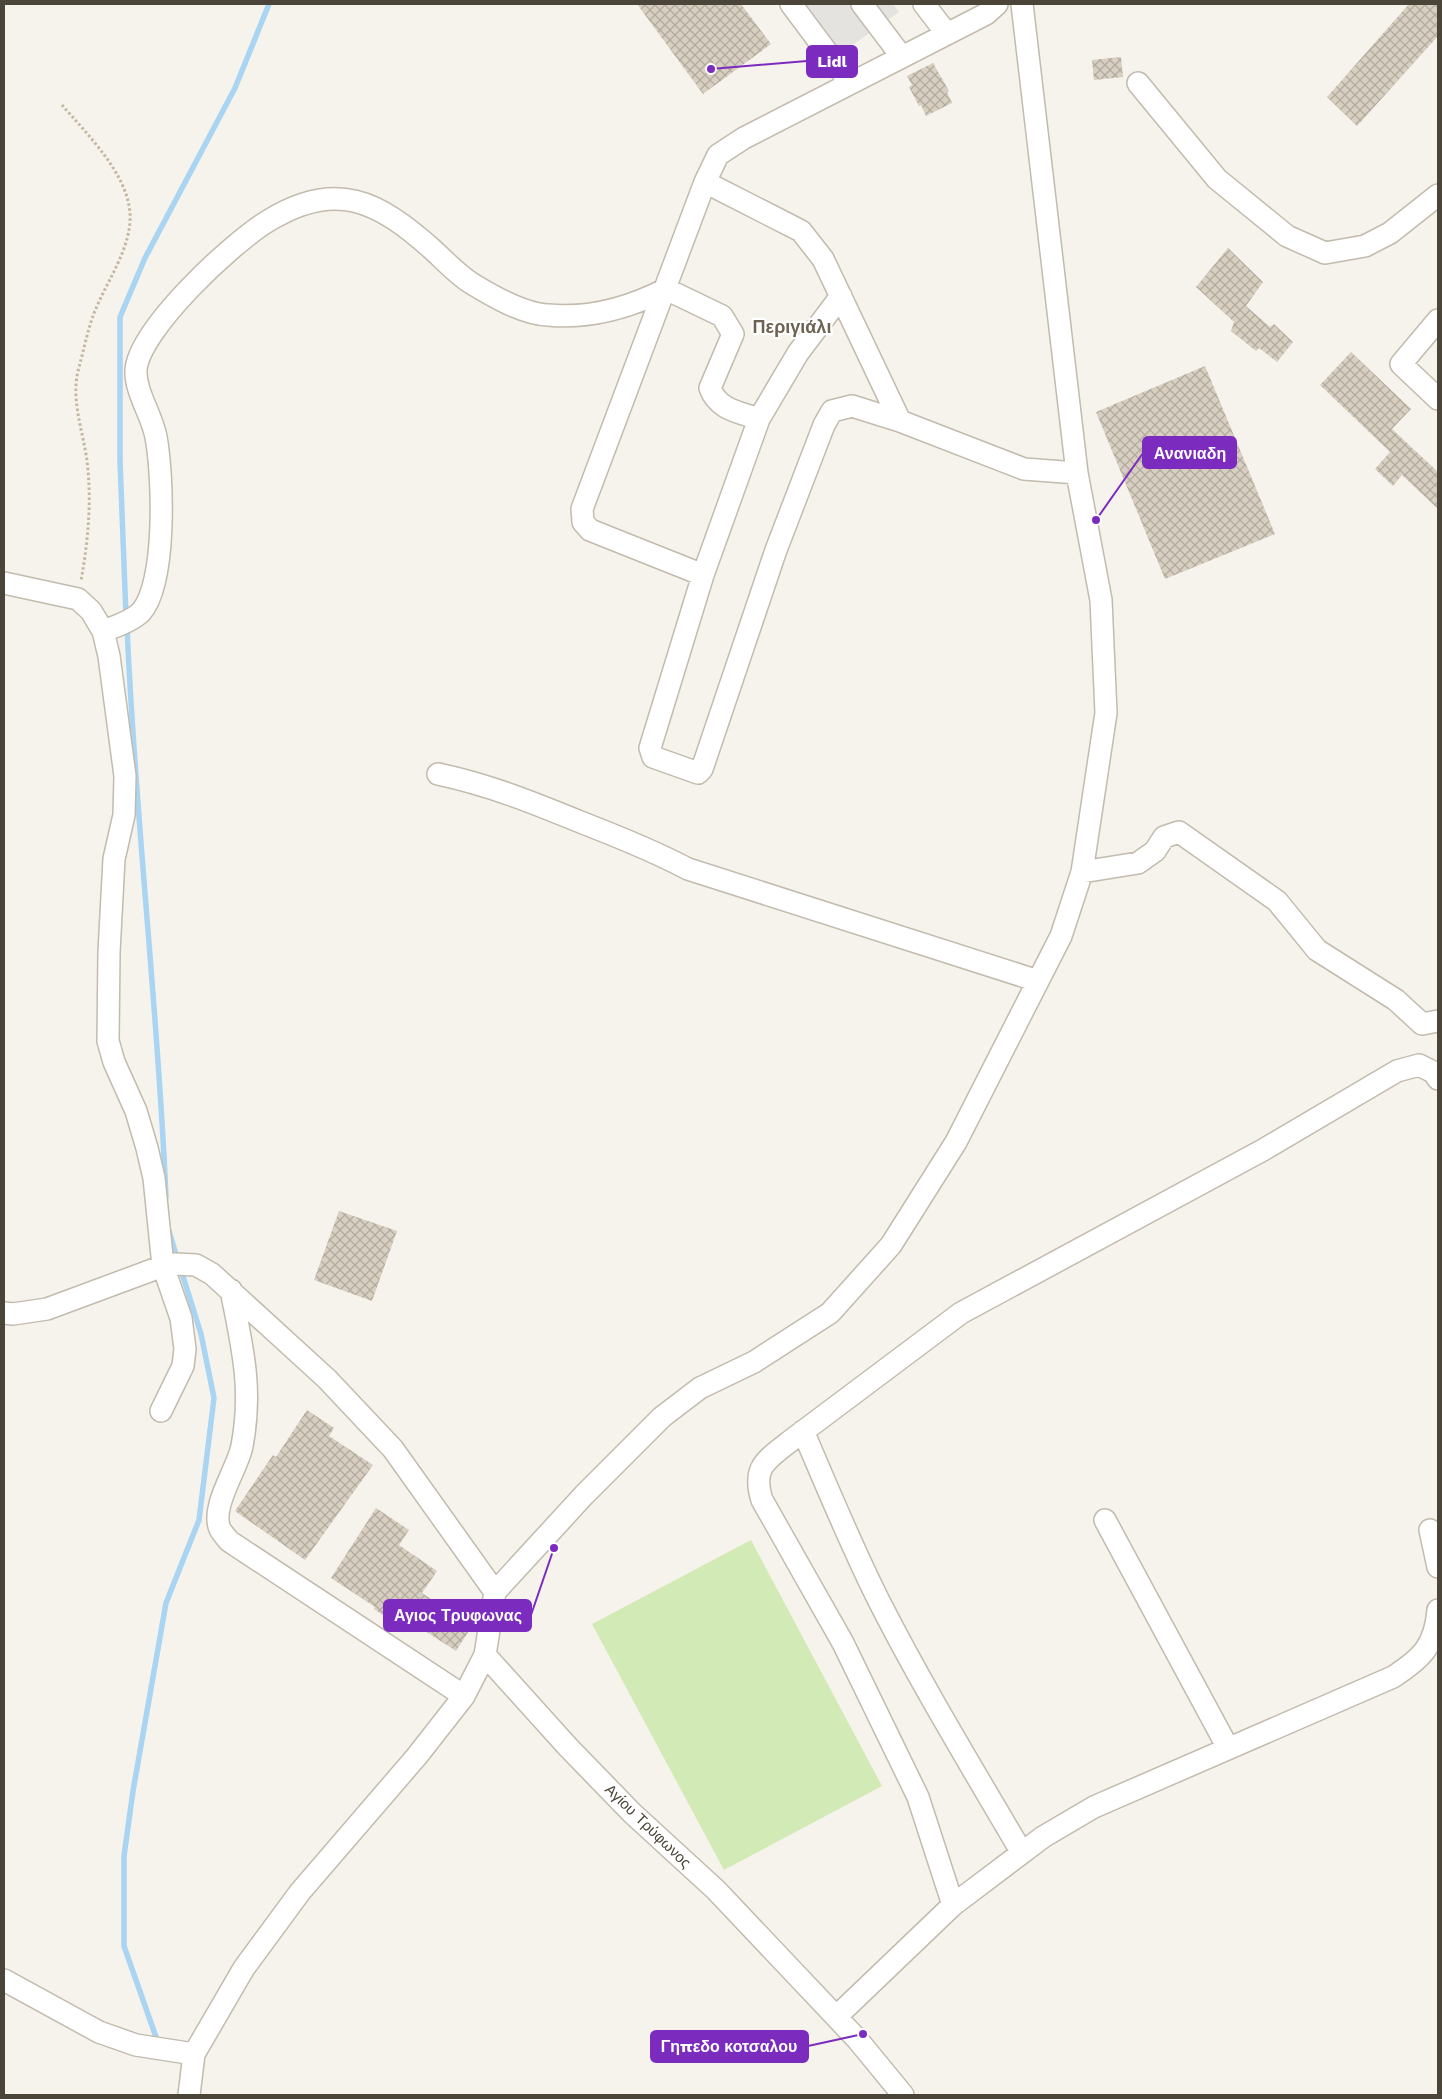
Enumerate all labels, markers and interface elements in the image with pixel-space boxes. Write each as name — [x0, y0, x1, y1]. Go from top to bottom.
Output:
callout: Lidl — [807, 46, 857, 77]
text: Lidl — [817, 52, 848, 71]
district label: Περιγιάλι — [753, 316, 831, 337]
callout: Ανανιαδη — [1143, 437, 1236, 468]
text: Ανανιαδη — [1154, 444, 1226, 463]
callout: Αγιος Τρυφωνας — [384, 1600, 531, 1631]
text: Αγιος Τρυφωνας — [394, 1606, 522, 1625]
street label: Αγίου Τρύφωνος — [601, 1780, 695, 1872]
callout: Γηπεδο κοτσαλου — [651, 2031, 808, 2062]
text: Γηπεδο κοτσαλου — [661, 2037, 797, 2056]

